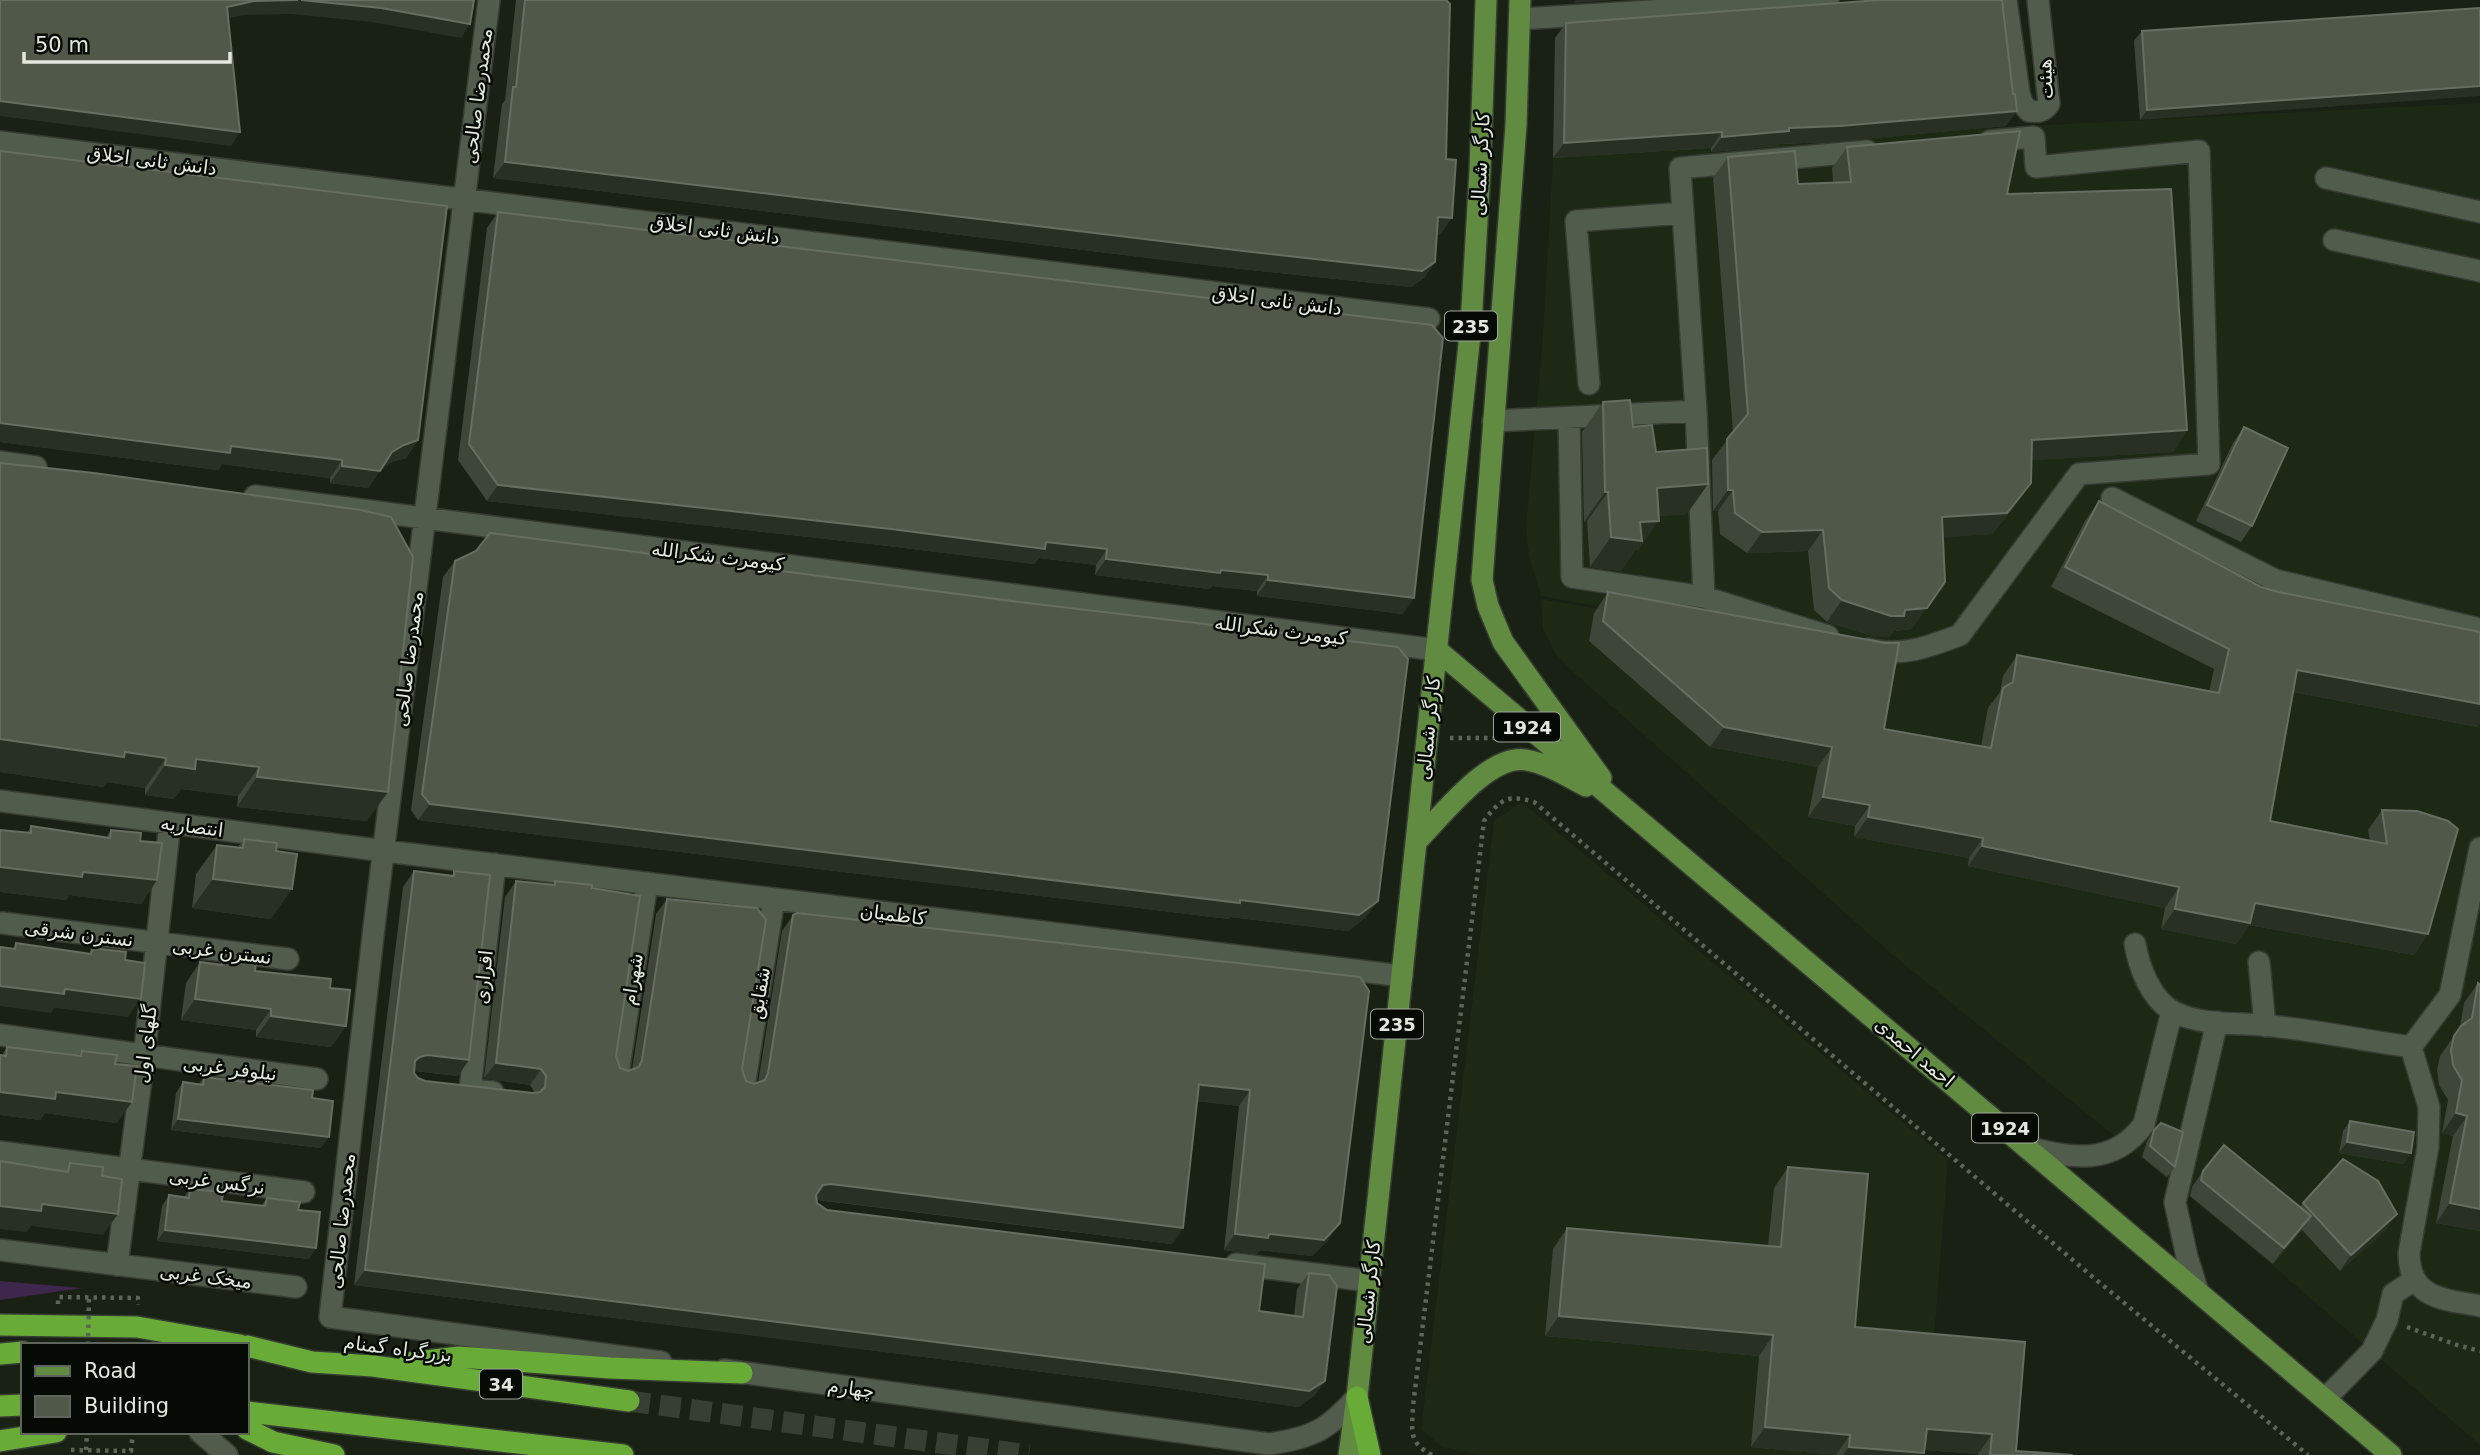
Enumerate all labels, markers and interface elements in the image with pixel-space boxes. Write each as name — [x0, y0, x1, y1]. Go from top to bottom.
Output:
scale bar — [24, 21, 231, 65]
street label: محمدرضا صالحی — [458, 27, 497, 165]
text: 50 m — [35, 33, 89, 57]
street label: هیئت — [2033, 58, 2057, 100]
street label: کارگر شمالی — [1466, 111, 1495, 217]
street label: دانش ثانی اخلاق — [86, 141, 218, 180]
street label: دانش ثانی اخلاق — [649, 210, 781, 249]
street label: دانش ثانی اخلاق — [1211, 281, 1343, 320]
road number: 235 — [1445, 312, 1497, 340]
street label: کیومرث شکرالله — [650, 537, 787, 576]
street label: محمدرضا صالحی — [389, 590, 428, 728]
street label: کیومرث شکرالله — [1213, 611, 1350, 650]
street label: کارگر شمالی — [1412, 674, 1445, 781]
road number: 1924 — [1494, 712, 1560, 742]
street label: انتصاریه — [159, 811, 225, 842]
street label: کاظمیان — [859, 899, 928, 929]
street label: نسترن شرقی — [23, 915, 135, 952]
street label: نسترن غربی — [171, 934, 273, 969]
street label: اقراری — [469, 949, 498, 1005]
street label: شهرام — [617, 951, 648, 1007]
street label: شقایق — [744, 965, 775, 1021]
street label: گلهای اول — [129, 1002, 162, 1085]
road number: 235 — [1371, 1009, 1423, 1038]
street label: احمد احمدی — [1871, 1012, 1959, 1092]
street label: نیلوفر غربی — [182, 1051, 278, 1086]
road number: 1924 — [1972, 1114, 2038, 1142]
street label: محمدرضا صالحی — [323, 1152, 360, 1290]
street label: نرگس غربی — [168, 1164, 266, 1199]
street label: کارگر شمالی — [1352, 1238, 1385, 1345]
street label: میخک غربی — [159, 1259, 253, 1294]
street label: بزرگراه گمنام — [342, 1330, 453, 1367]
legend — [21, 1343, 248, 1434]
text: Road — [84, 1359, 137, 1383]
road number: 34 — [480, 1370, 522, 1399]
street label: چهارم — [826, 1374, 876, 1403]
text: Building — [84, 1394, 169, 1418]

